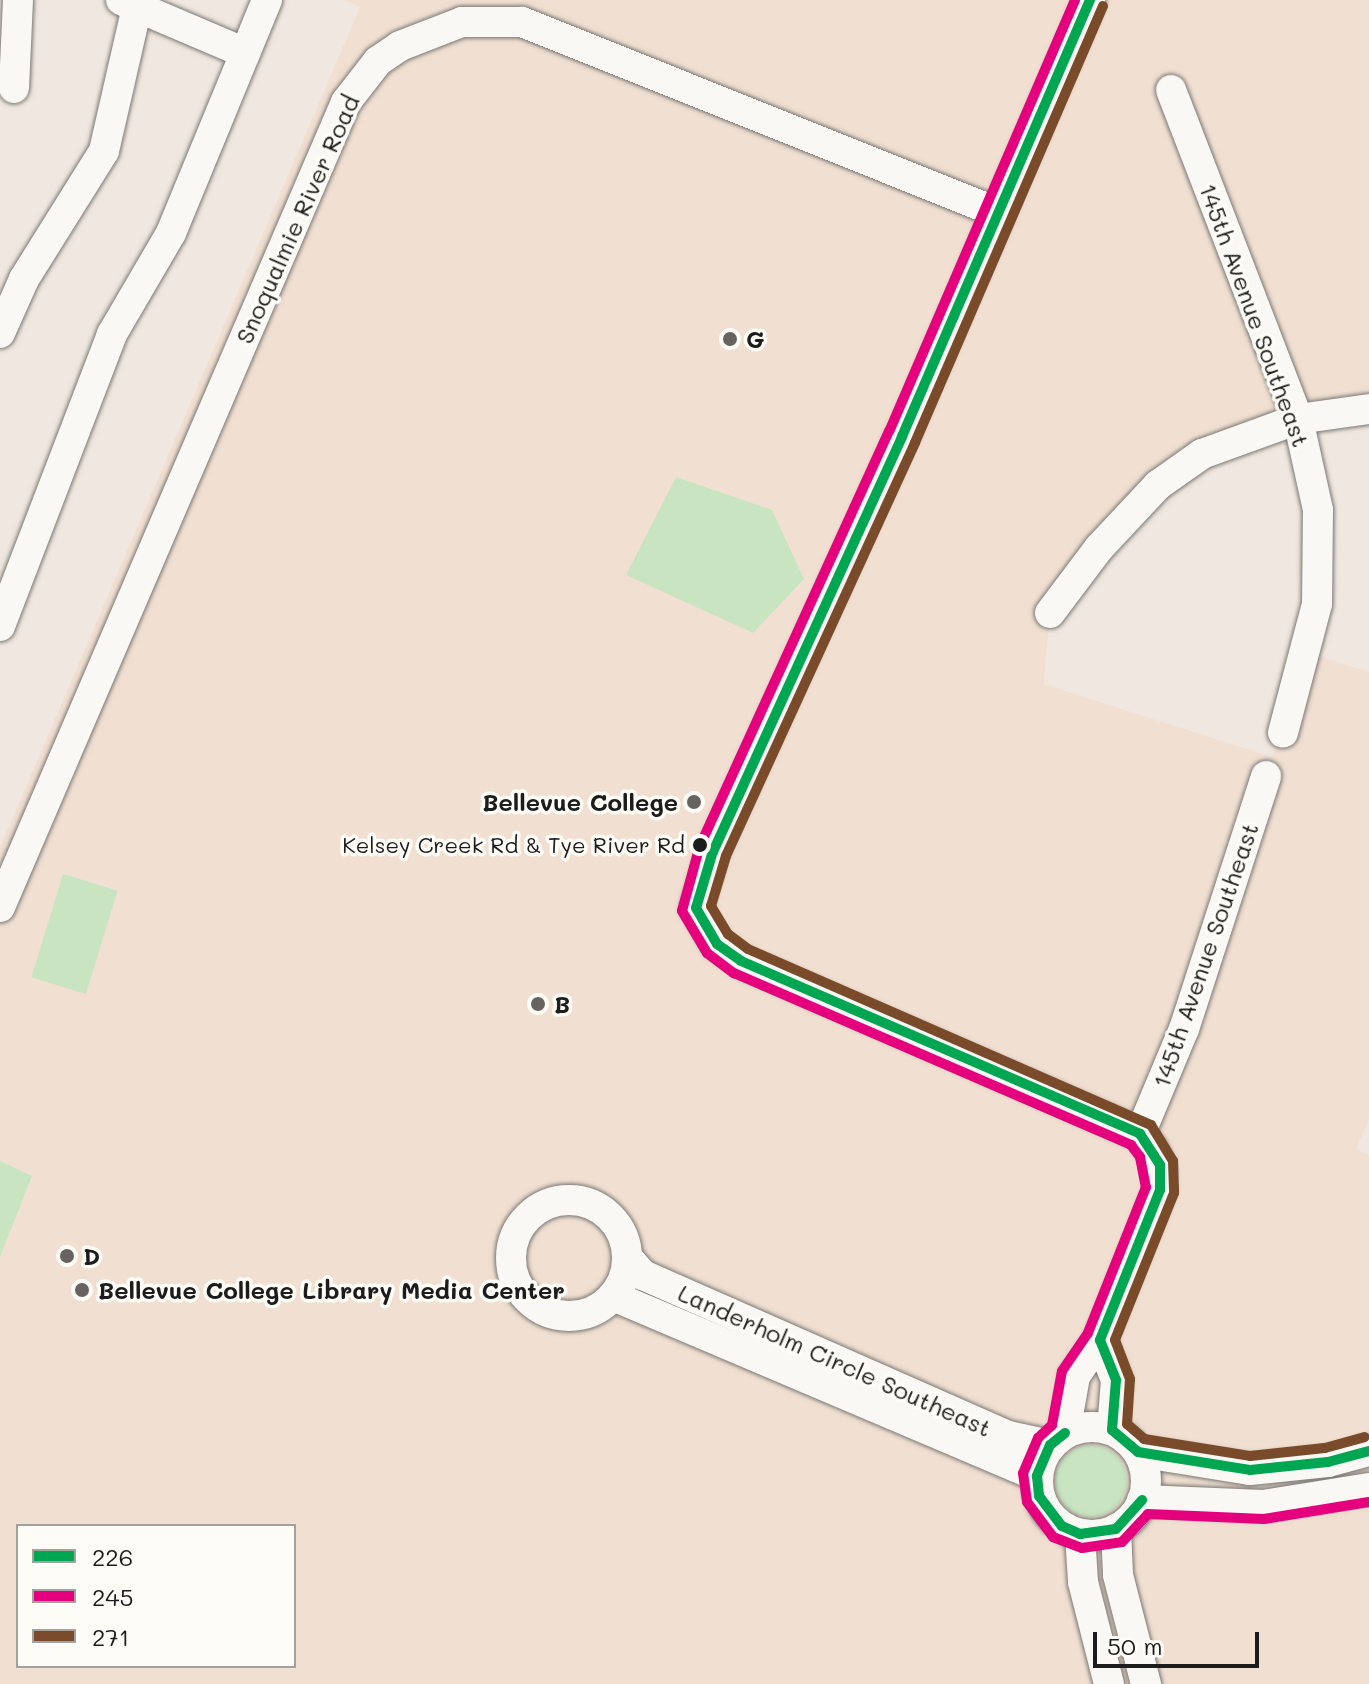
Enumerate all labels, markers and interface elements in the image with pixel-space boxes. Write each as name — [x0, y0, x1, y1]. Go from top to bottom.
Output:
street label: Snoqualmie River Road — [229, 90, 365, 348]
street label: 145th Avenue Southeast — [1194, 179, 1316, 451]
place label: G — [746, 325, 764, 353]
marker: G — [721, 330, 739, 348]
place label: Bellevue College — [482, 788, 678, 816]
marker: Bellevue College — [685, 793, 703, 811]
street label: 145th Avenue Southeast — [1146, 819, 1264, 1091]
place label: Kelsey Creek Rd & Tye River Rd — [342, 832, 685, 858]
marker: Kelsey Creek Rd & Tye River Rd — [692, 837, 708, 853]
place label: B — [554, 990, 570, 1018]
marker: B — [529, 995, 547, 1013]
place label: D — [83, 1242, 100, 1270]
marker: D — [58, 1247, 76, 1265]
place label: Bellevue College Library Media Center — [98, 1276, 565, 1304]
street label: Landerholm Circle Southeast — [674, 1278, 996, 1442]
marker: Bellevue College Library Media Center — [73, 1281, 91, 1299]
legend — [16, 1524, 296, 1668]
text: 226 — [92, 1541, 133, 1572]
text: 245 — [92, 1581, 133, 1612]
scale bar — [1097, 1616, 1263, 1666]
text: 271 — [92, 1621, 129, 1652]
text: 50 m — [1107, 1630, 1163, 1661]

